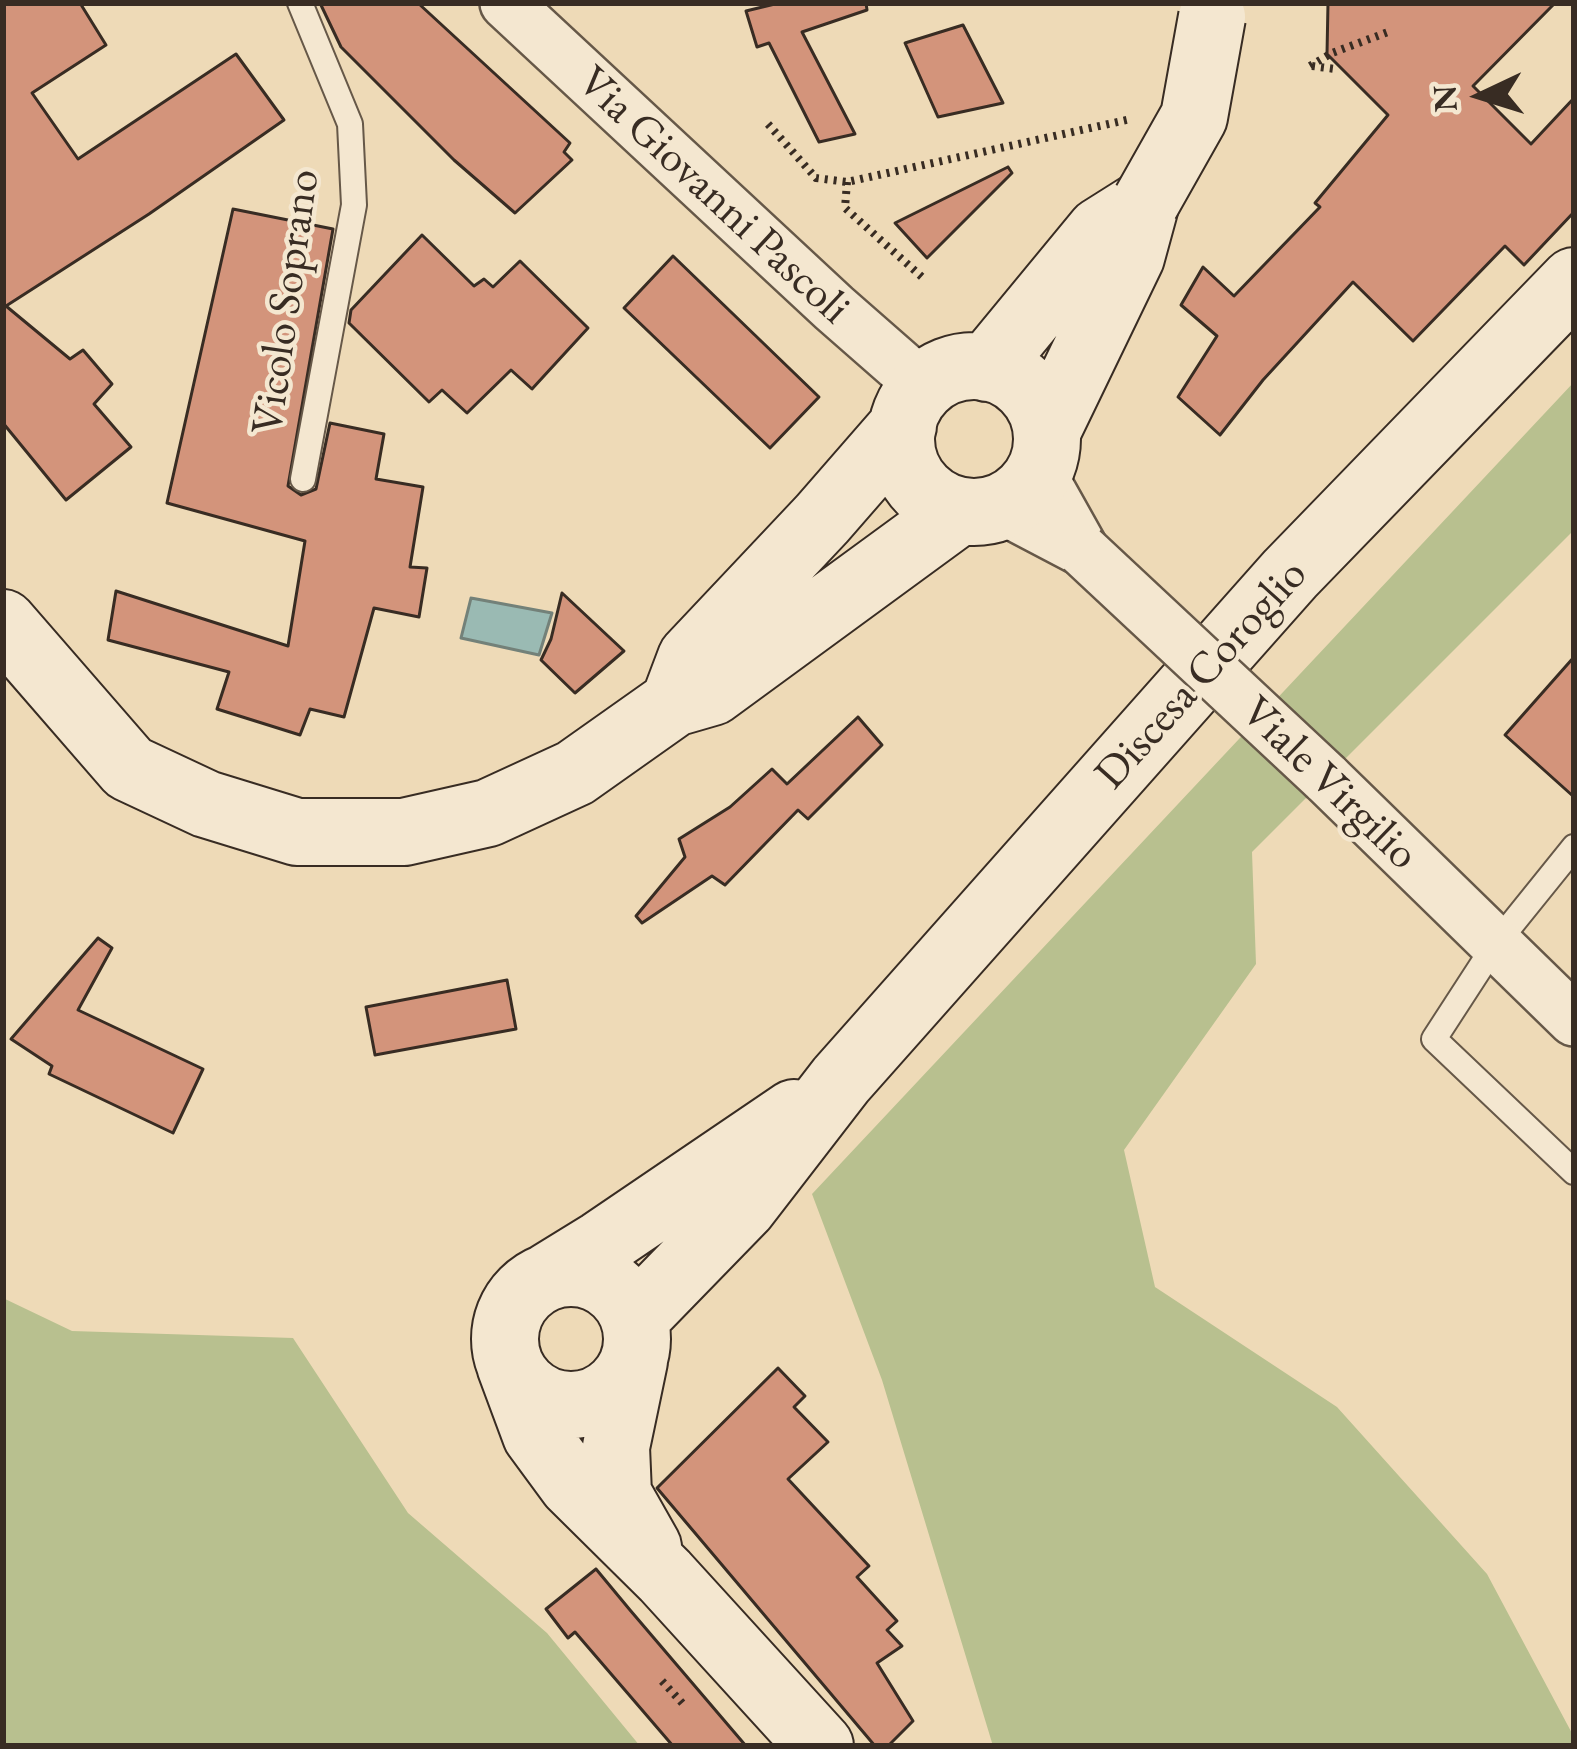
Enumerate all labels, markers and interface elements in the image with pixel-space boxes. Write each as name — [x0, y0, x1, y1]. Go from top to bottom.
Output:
north arrow — [1421, 36, 1541, 156]
street label: Via Giovanni Pascoli — [565, 56, 861, 336]
text: N — [1422, 84, 1467, 113]
street label: Vicolo Soprano — [242, 166, 332, 438]
street label: Discesa Coroglio — [1085, 549, 1319, 801]
street label: Viale Virgilio — [1229, 686, 1429, 882]

